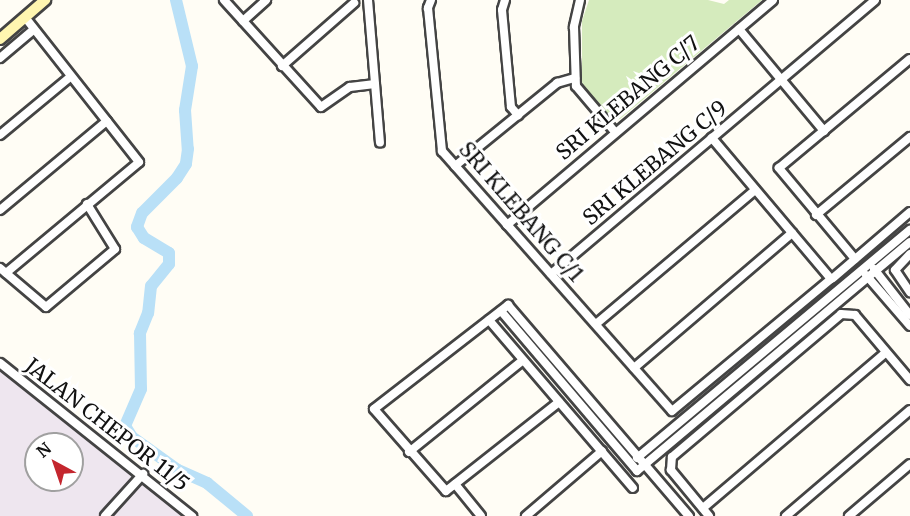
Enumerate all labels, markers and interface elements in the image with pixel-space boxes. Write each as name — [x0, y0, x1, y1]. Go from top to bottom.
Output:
street label: SRI KLEBANG C/7 — [551, 31, 705, 165]
street label: SRI KLEBANG C/9 — [578, 95, 732, 231]
street label: SRI KLEBANG C/1 — [454, 137, 588, 287]
street label: JALAN CHEPOR 11/5 — [20, 353, 194, 497]
north arrow — [24, 432, 84, 492]

